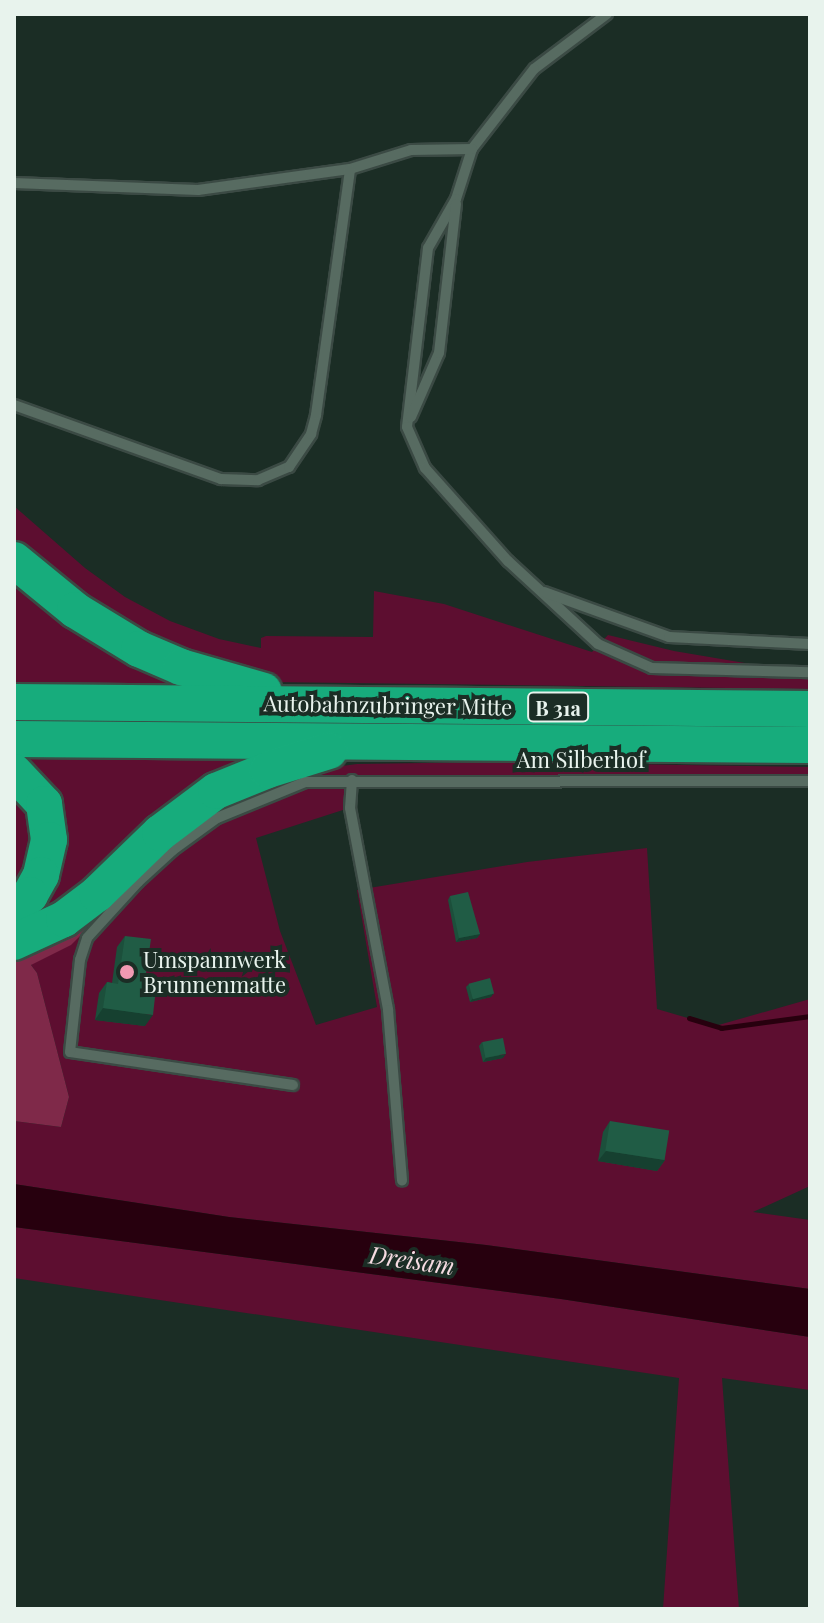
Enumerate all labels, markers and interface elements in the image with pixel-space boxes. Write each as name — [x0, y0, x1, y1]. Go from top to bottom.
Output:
street label: Autobahnzubringer Mitte — [263, 690, 513, 720]
road number: B 31a — [526, 691, 590, 723]
street label: Am Silberhof — [517, 747, 645, 773]
place label: Umspannwerk Brunnenmatte — [143, 946, 286, 998]
marker: Umspannwerk Brunnenmatte — [118, 963, 136, 981]
water label: Dreisam — [368, 1240, 456, 1280]

